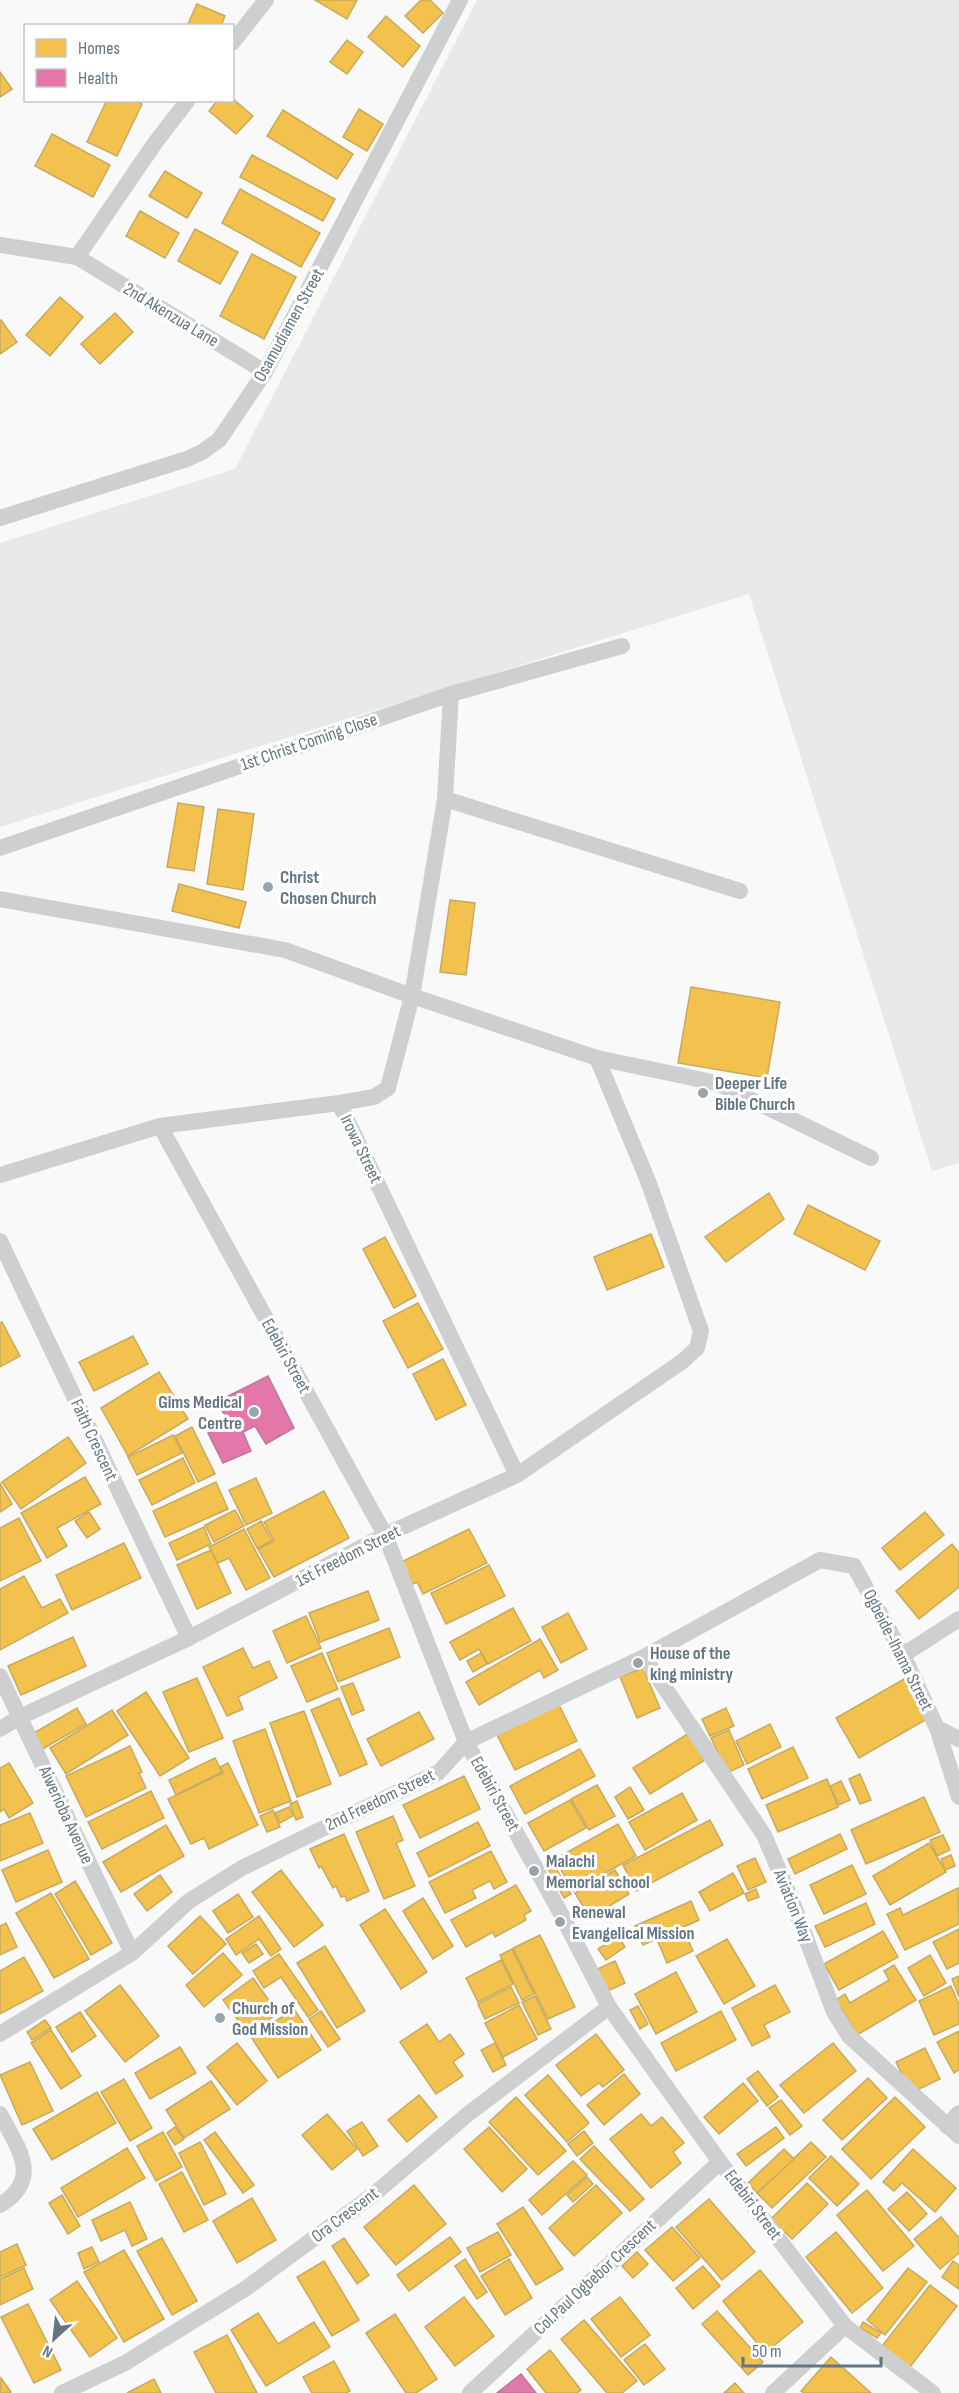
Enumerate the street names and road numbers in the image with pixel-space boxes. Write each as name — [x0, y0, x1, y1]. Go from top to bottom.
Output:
street label: Osamudiamen Street — [249, 264, 329, 385]
street label: 2nd Akenzua Lane — [120, 278, 222, 352]
street label: 1st Christ Coming Close — [238, 709, 380, 775]
street label: Irowa Street — [335, 1111, 387, 1187]
street label: Edebiri Street — [257, 1315, 315, 1397]
street label: Faith Crescent — [66, 1396, 122, 1485]
street label: 1st Freedom Street — [292, 1520, 404, 1591]
street label: Ogbeide-Ihama Street — [858, 1586, 938, 1715]
street label: Edebiri Street — [466, 1753, 524, 1835]
street label: Aiwerioba Avenue — [34, 1762, 98, 1867]
street label: 2nd Freedom Street — [322, 1764, 439, 1836]
street label: Aviation Way — [769, 1866, 817, 1945]
street label: Edebiri Street — [720, 2166, 786, 2245]
street label: Ora Crescent — [307, 2183, 383, 2247]
street label: Col.Paul Ogbebor Crescent — [530, 2215, 661, 2339]

